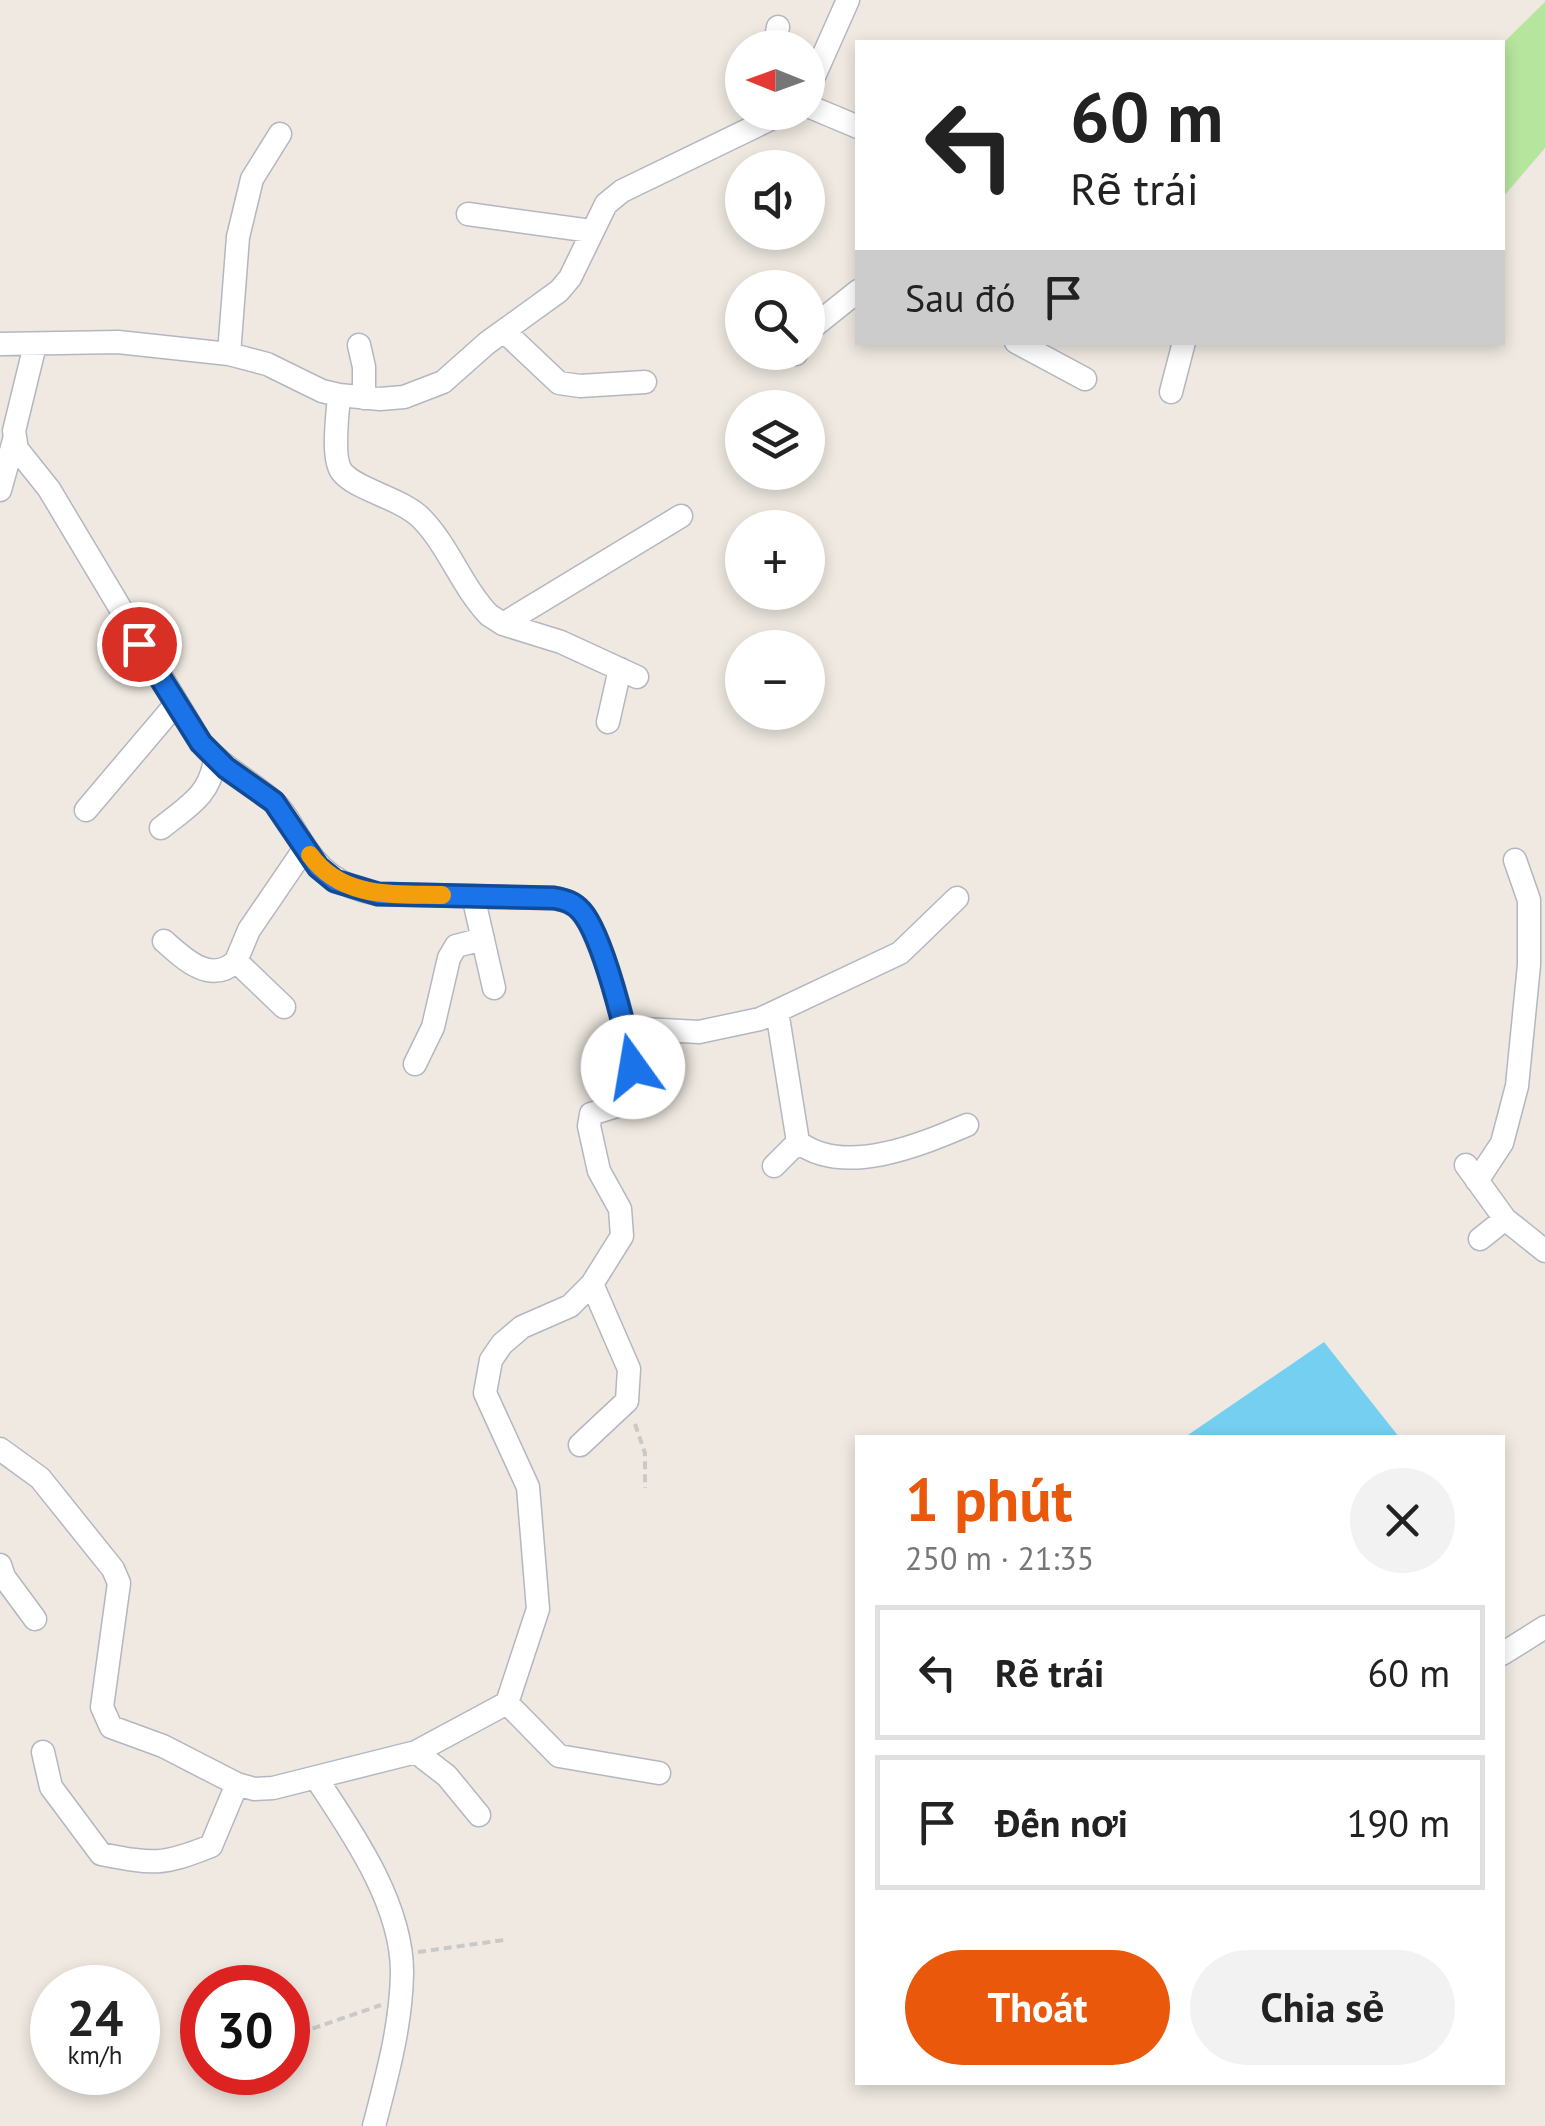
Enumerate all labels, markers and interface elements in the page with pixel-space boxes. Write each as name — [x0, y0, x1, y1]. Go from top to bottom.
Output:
north arrow — [725, 30, 825, 130]
map controls — [725, 30, 825, 730]
text: 60 m — [1070, 71, 1223, 161]
icon: left — [905, 80, 1035, 210]
button: sound — [725, 150, 825, 250]
text: Rẽ trái — [1070, 159, 1199, 217]
button: search — [725, 270, 825, 370]
icon: arrive — [1036, 270, 1091, 325]
text: Sau đó — [905, 273, 1016, 322]
button: layers — [725, 390, 825, 490]
button: + — [725, 510, 825, 610]
pin — [97, 602, 182, 687]
icon: arrive — [112, 617, 167, 672]
button: − — [725, 630, 825, 730]
position arrow — [581, 1015, 685, 1119]
text: 1 phút — [905, 1460, 1073, 1538]
button: close — [1350, 1468, 1455, 1573]
text: 250 m · 21:35 — [905, 1537, 1094, 1579]
icon: left — [910, 1645, 965, 1700]
text: Rẽ trái — [995, 1648, 1104, 1697]
text: 60 m — [1368, 1648, 1450, 1697]
icon: arrive — [910, 1795, 965, 1850]
text: Đến nơi — [995, 1798, 1128, 1847]
text: 190 m — [1347, 1798, 1450, 1847]
button: Thoát — [905, 1950, 1170, 2065]
button: Chia sẻ — [1190, 1950, 1455, 2065]
speed limit sign: 30 — [180, 1965, 310, 2095]
text: 24 — [67, 1985, 123, 2050]
text: km/h — [68, 2039, 122, 2071]

